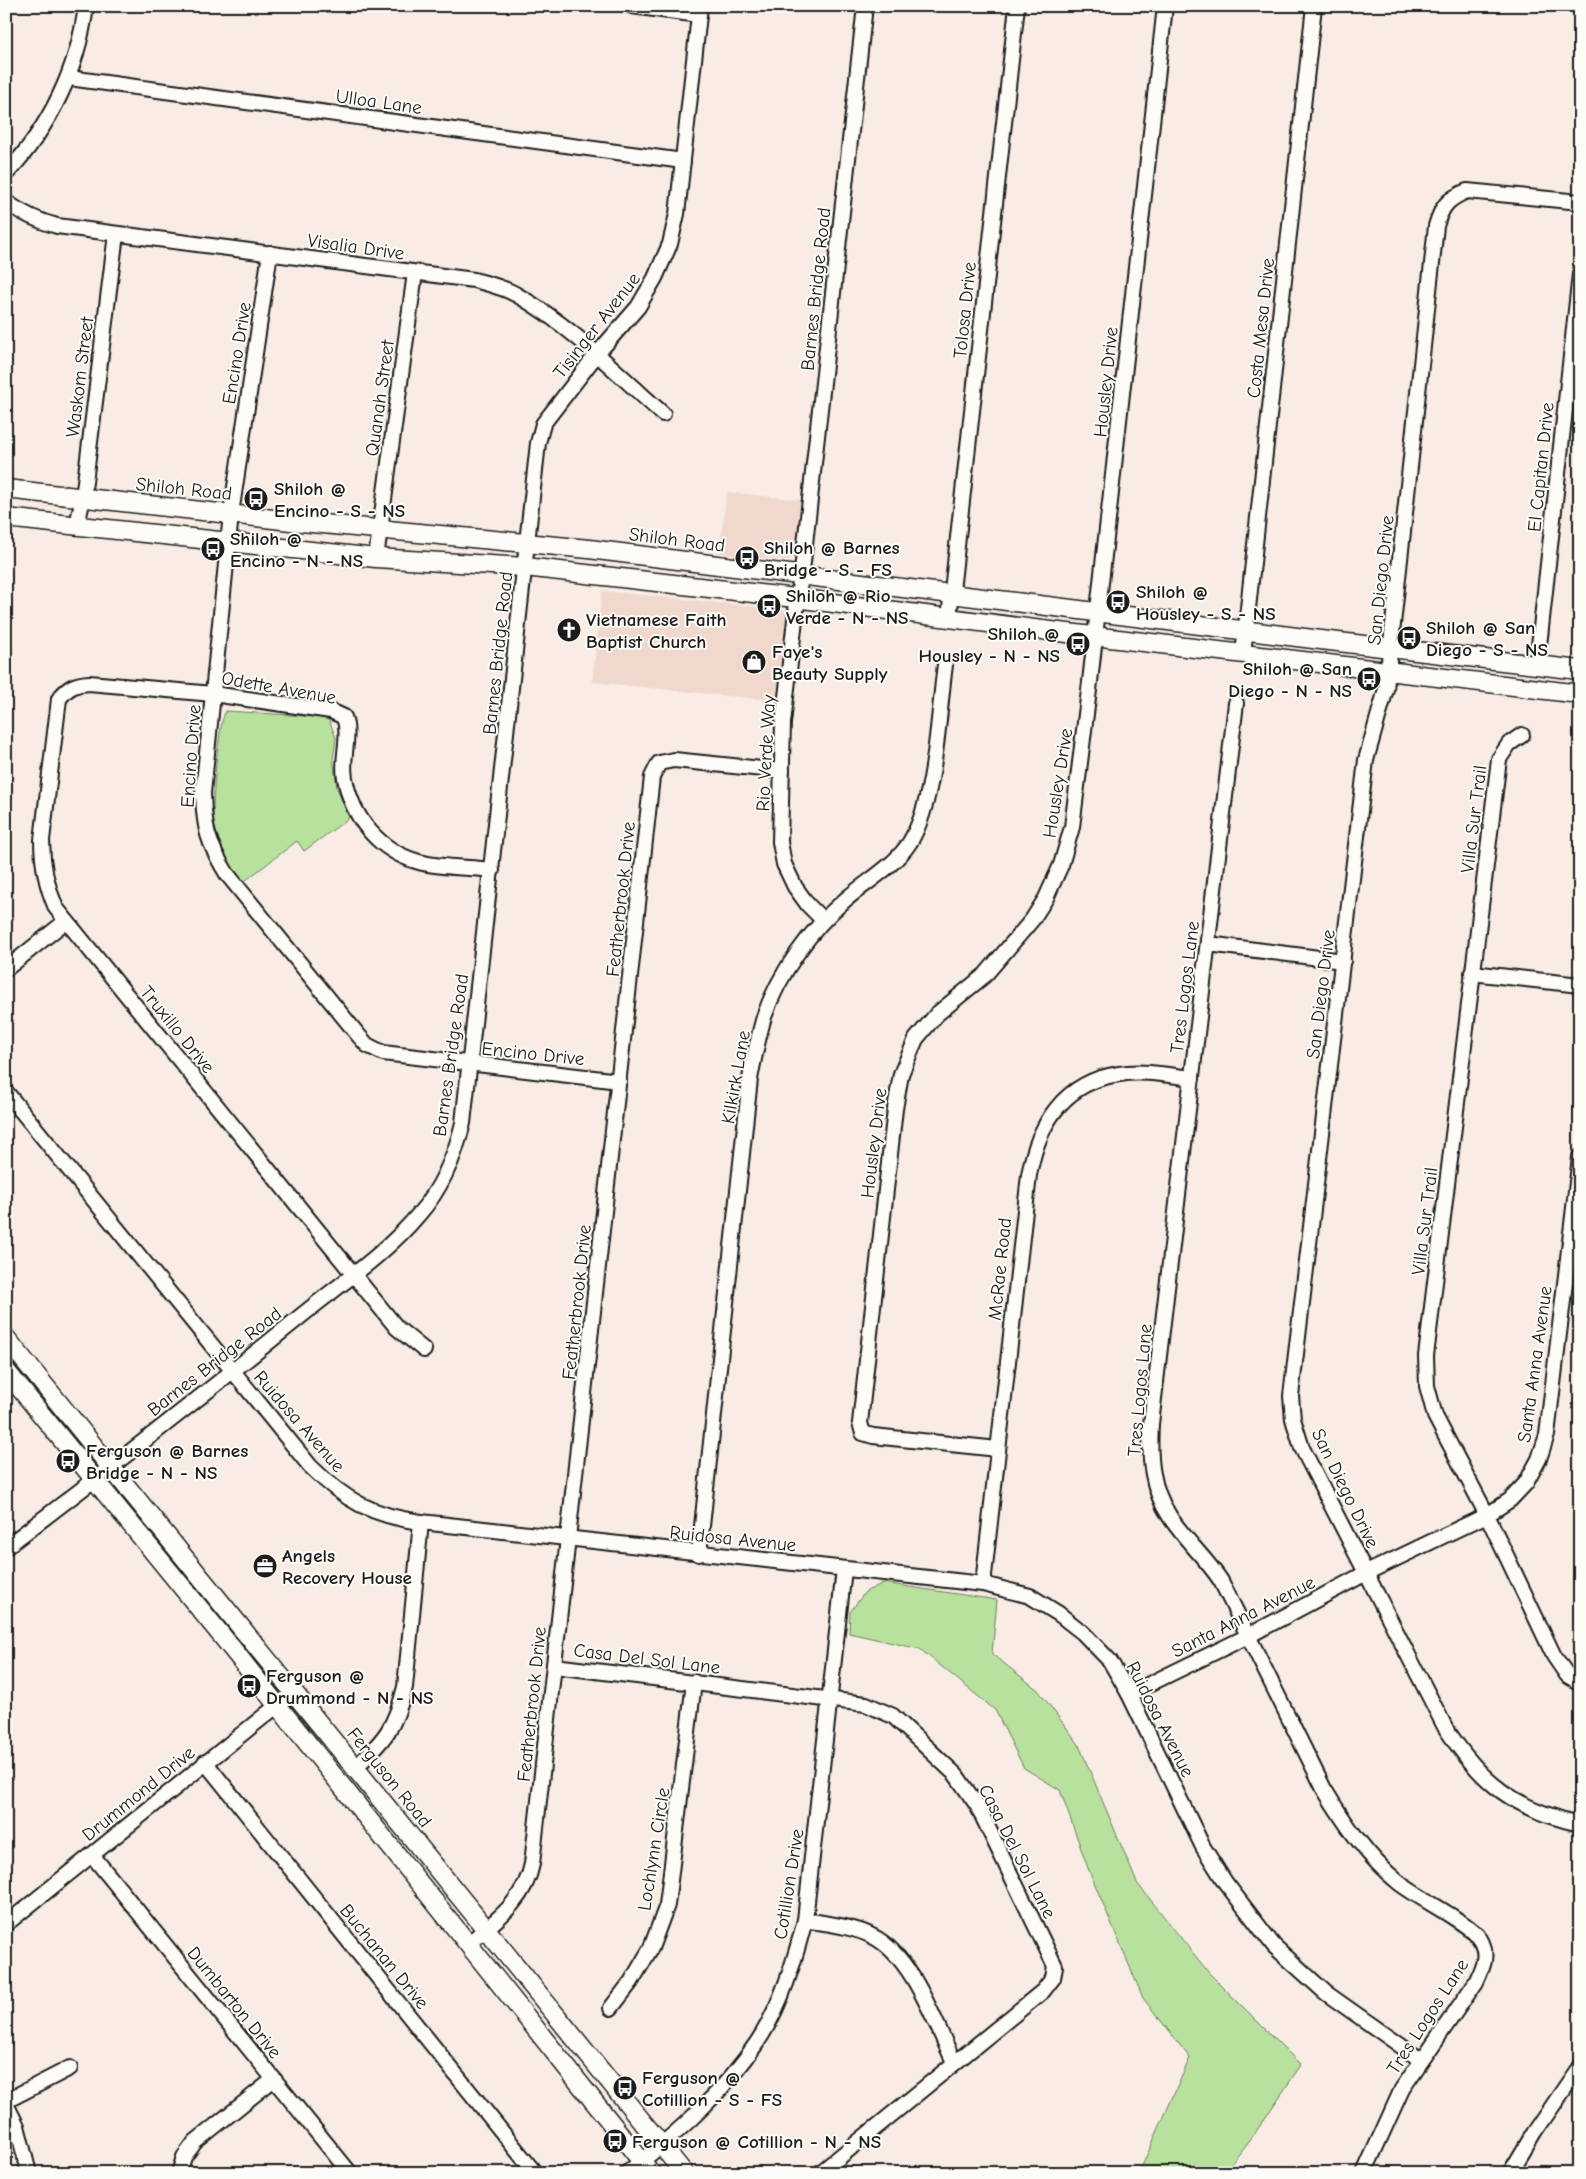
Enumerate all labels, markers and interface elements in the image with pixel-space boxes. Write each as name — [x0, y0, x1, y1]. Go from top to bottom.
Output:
street label: Ulloa Lane — [334, 85, 423, 119]
street label: Barnes Bridge Road — [796, 206, 836, 372]
street label: Visalia Drive — [306, 229, 406, 265]
street label: Costa Mesa Drive — [1243, 257, 1279, 399]
street label: Tolosa Drive — [949, 261, 981, 360]
street label: Tisinger Avenue — [549, 268, 645, 383]
street label: Encino Drive — [218, 300, 256, 406]
street label: Waskom Street — [62, 315, 98, 439]
street label: Housley Drive — [1089, 326, 1123, 438]
street label: Quanah Street — [361, 338, 399, 458]
street label: El Capitan Drive — [1523, 401, 1559, 533]
street label: Shiloh Road — [135, 473, 233, 505]
place label: Shiloh @ Encino - S - NS — [274, 478, 405, 522]
bus stop icon: Shiloh @ Encino - S - NS — [243, 486, 269, 512]
street label: San Diego Drive — [1363, 514, 1399, 646]
street label: Shiloh Road — [628, 523, 726, 557]
place label: Shiloh @ Encino - N - NS — [230, 528, 363, 572]
bus stop icon: Shiloh @ Encino - N - NS — [200, 536, 226, 562]
place label: Shiloh @ Barnes Bridge - S - FS — [764, 537, 900, 581]
bus stop icon: Shiloh @ Barnes Bridge - S - FS — [734, 545, 760, 571]
street label: Barnes Bridge Road — [478, 570, 518, 736]
place label: Shiloh @ Housley - S - NS — [1136, 581, 1276, 625]
place label: Shiloh @ Rio Verde - N - NS — [786, 585, 909, 629]
bus stop icon: Shiloh @ Housley - S - NS — [1105, 589, 1131, 615]
bus stop icon: Shiloh @ Rio Verde - N - NS — [756, 593, 782, 619]
place label: Vietnamese Faith Baptist Church — [586, 609, 727, 653]
church icon: Vietnamese Faith Baptist Church — [556, 617, 582, 643]
place label: Shiloh @ San Diego - S - NS — [1426, 617, 1548, 661]
place label: Shiloh @ Housley - N - NS — [918, 623, 1060, 667]
bus stop icon: Shiloh @ San Diego - S - NS — [1396, 625, 1422, 651]
bus stop icon: Shiloh @ Housley - N - NS — [1065, 631, 1091, 657]
place label: Faye's Beauty Supply — [772, 641, 888, 685]
shop icon: Faye's Beauty Supply — [741, 649, 767, 675]
place label: Shiloh @ San Diego - N - NS — [1228, 658, 1352, 702]
bus stop icon: Shiloh @ San Diego - N - NS — [1356, 666, 1382, 692]
street label: Odette Avenue — [220, 667, 338, 709]
street label: Rio Verde Way — [752, 694, 780, 812]
street label: Encino Drive — [176, 704, 206, 808]
street label: Housley Drive — [1038, 727, 1078, 840]
street label: Villa Sur Trail — [1456, 764, 1492, 874]
street label: Featherbrook Drive — [602, 820, 640, 978]
street label: Tres Logos Lane — [1166, 920, 1204, 1055]
street label: San Diego Drive — [1302, 928, 1340, 1060]
street label: Barnes Bridge Road — [429, 972, 473, 1138]
street label: Truxillo Drive — [135, 981, 219, 1078]
street label: Kilkirk Lane — [717, 1029, 755, 1126]
street label: Encino Drive — [480, 1038, 585, 1070]
street label: Housley Drive — [856, 1087, 892, 1199]
street label: Villa Sur Trail — [1407, 1166, 1443, 1276]
street label: McRae Road — [984, 1217, 1016, 1321]
street label: Featherbrook Drive — [558, 1223, 596, 1381]
street label: Santa Anna Avenue — [1513, 1284, 1557, 1444]
street label: Barnes Bridge Road — [143, 1303, 286, 1421]
street label: Tres Logos Lane — [1123, 1323, 1157, 1457]
street label: Ruidosa Avenue — [249, 1366, 349, 1477]
street label: San Diego Drive — [1307, 1425, 1384, 1552]
place label: Ferguson @ Barnes Bridge - N - NS — [86, 1440, 248, 1484]
bus stop icon: Ferguson @ Barnes Bridge - N - NS — [55, 1448, 81, 1474]
street label: Ruidosa Avenue — [669, 1521, 797, 1557]
place label: Angels Recovery House — [282, 1545, 412, 1589]
office icon: Angels Recovery House — [252, 1553, 278, 1579]
street label: Santa Anna Avenue — [1168, 1571, 1319, 1663]
street label: Featherbrook Drive — [513, 1625, 551, 1783]
street label: Casa Del Sol Lane — [572, 1639, 721, 1679]
street label: Ruidosa Avenue — [1121, 1658, 1199, 1781]
place label: Ferguson @ Drummond - N - NS — [266, 1665, 433, 1709]
bus stop icon: Ferguson @ Drummond - N - NS — [236, 1673, 262, 1699]
street label: Ferguson Road — [342, 1723, 436, 1832]
street label: Drummond Drive — [78, 1742, 199, 1846]
street label: Casa Del Sol Lane — [974, 1781, 1060, 1922]
street label: Lochlynn Circle — [633, 1786, 675, 1912]
street label: Cotillion Drive — [769, 1827, 809, 1941]
street label: Buchanan Drive — [335, 1900, 433, 2014]
street label: Dumbarton Drive — [182, 1942, 286, 2063]
street label: Tres Logos Lane — [1382, 1955, 1473, 2078]
place label: Ferguson @ Cotillion - S - FS — [642, 2067, 782, 2111]
bus stop icon: Ferguson @ Cotillion - S - FS — [612, 2075, 638, 2101]
bus stop icon: Ferguson @ Cotillion - N - NS — [602, 2128, 628, 2154]
place label: Ferguson @ Cotillion - N - NS — [632, 2131, 881, 2153]

